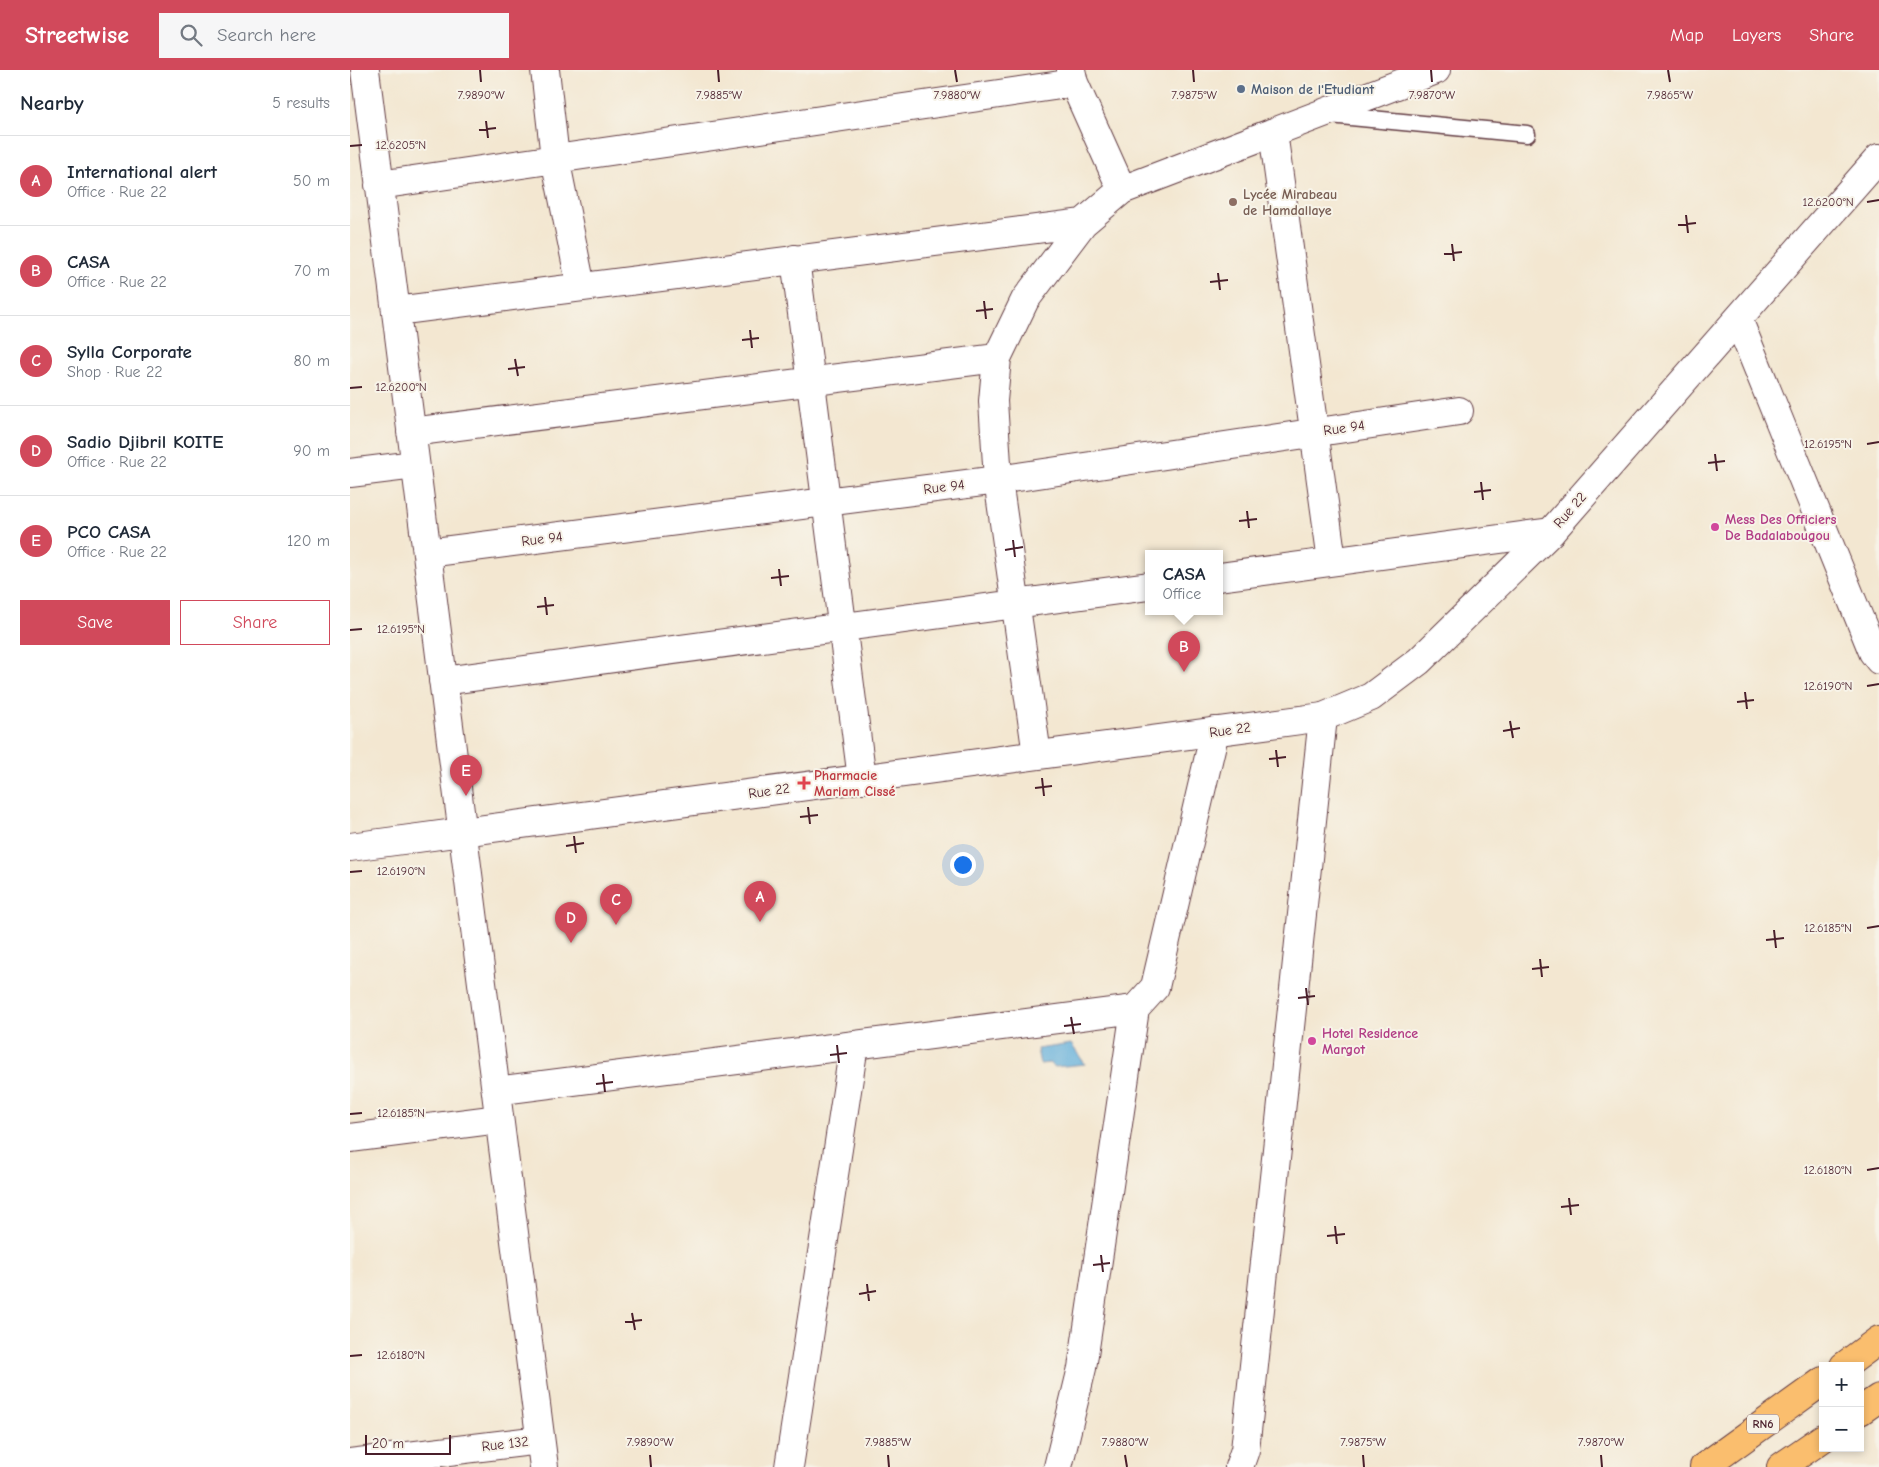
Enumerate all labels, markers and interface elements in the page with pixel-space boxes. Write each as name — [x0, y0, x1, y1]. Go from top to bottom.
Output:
search box — [159, 13, 509, 58]
text: Streetwise — [25, 21, 129, 49]
icon: search — [177, 21, 205, 49]
text: Search here — [217, 24, 316, 46]
text: Map — [1670, 25, 1704, 46]
text: Layers — [1732, 25, 1781, 46]
text: Share — [1809, 25, 1854, 46]
place label: Maison de l'Etudiant — [1251, 81, 1374, 98]
marker: Maison de l'Etudiant — [1235, 83, 1247, 95]
text: 7.9890°W — [457, 88, 505, 102]
text: 7.9885°W — [696, 88, 743, 102]
text: 7.9880°W — [934, 88, 981, 102]
text: 7.9875°W — [1171, 88, 1217, 102]
text: 7.9870°W — [1409, 88, 1456, 102]
text: 7.9865°W — [1647, 88, 1694, 102]
text: Nearby — [20, 91, 84, 115]
text: 5 results — [272, 94, 330, 112]
text: 12.6205°N — [376, 138, 426, 152]
text: International alert — [67, 161, 217, 183]
text: A — [32, 172, 40, 190]
text: 50 m — [293, 172, 330, 190]
text: Office · Rue 22 — [67, 183, 167, 201]
place label: Lycée Mirabeau de Hamdallaye — [1243, 186, 1337, 219]
text: 12.6200°N — [1802, 195, 1854, 209]
marker: Lycée Mirabeau de Hamdallaye — [1227, 196, 1239, 208]
text: CASA — [67, 251, 110, 273]
text: B — [31, 262, 41, 280]
text: 70 m — [294, 262, 330, 280]
text: Office · Rue 22 — [67, 273, 167, 291]
text: Sylla Corporate — [67, 341, 192, 363]
text: C — [31, 352, 41, 370]
text: 80 m — [293, 352, 330, 370]
text: Shop · Rue 22 — [67, 363, 163, 381]
text: 12.6200°N — [375, 380, 427, 394]
street label: Rue 94 — [1322, 417, 1366, 439]
text: Sadio Djibril KOITE — [67, 431, 224, 453]
text: 12.6195°N — [1804, 437, 1852, 451]
text: D — [31, 442, 41, 460]
text: 90 m — [293, 442, 330, 460]
text: Office · Rue 22 — [67, 453, 167, 471]
street label: Rue 94 — [922, 476, 966, 498]
street label: Rue 22 — [1550, 489, 1590, 531]
place label: Mess Des Officiers De Badalabougou — [1725, 511, 1836, 544]
text: PCO CASA — [67, 521, 151, 543]
marker: Mess Des Officiers De Badalabougou — [1709, 521, 1721, 533]
street label: Rue 94 — [520, 528, 564, 550]
text: E — [31, 532, 41, 550]
text: 120 m — [287, 532, 330, 550]
text: Office · Rue 22 — [67, 543, 167, 561]
popup — [1145, 550, 1223, 615]
text: CASA — [1163, 563, 1205, 585]
text: Office — [1163, 585, 1201, 603]
button: Save — [20, 600, 170, 645]
button: Share — [180, 600, 330, 645]
text: 12.6195°N — [377, 622, 425, 636]
pin: B — [1168, 631, 1200, 672]
text: 12.6190°N — [1804, 679, 1852, 693]
street label: Rue 22 — [1208, 719, 1252, 741]
pin: E — [450, 755, 482, 796]
place label: Pharmacie Mariam Cissé — [814, 767, 895, 800]
marker: Pharmacie Mariam Cissé — [798, 777, 810, 789]
street label: Rue 22 — [747, 780, 791, 802]
your location — [950, 852, 976, 878]
text: 12.6190°N — [377, 864, 425, 878]
pin: A — [744, 881, 776, 922]
pin: C — [600, 884, 632, 925]
pin: D — [555, 902, 587, 943]
text: 12.6185°N — [1804, 921, 1852, 935]
place label: Hotel Residence Margot — [1322, 1025, 1418, 1058]
marker: Hotel Residence Margot — [1306, 1035, 1318, 1047]
text: 12.6185°N — [377, 1106, 425, 1120]
text: 12.6180°N — [1804, 1163, 1852, 1177]
text: 12.6180°N — [377, 1348, 425, 1362]
map controls — [1819, 1362, 1864, 1452]
button: + — [1819, 1362, 1864, 1407]
button: − — [1819, 1407, 1864, 1452]
road number: RN6 — [1747, 1415, 1779, 1434]
scale bar — [365, 1432, 451, 1455]
street label: Rue 132 — [481, 1433, 529, 1455]
text: 20 m — [372, 1435, 404, 1452]
text: 7.9890°W — [626, 1435, 674, 1449]
text: 7.9885°W — [865, 1435, 912, 1449]
text: 7.9880°W — [1102, 1435, 1149, 1449]
text: 7.9875°W — [1340, 1435, 1386, 1449]
text: 7.9870°W — [1578, 1435, 1625, 1449]

